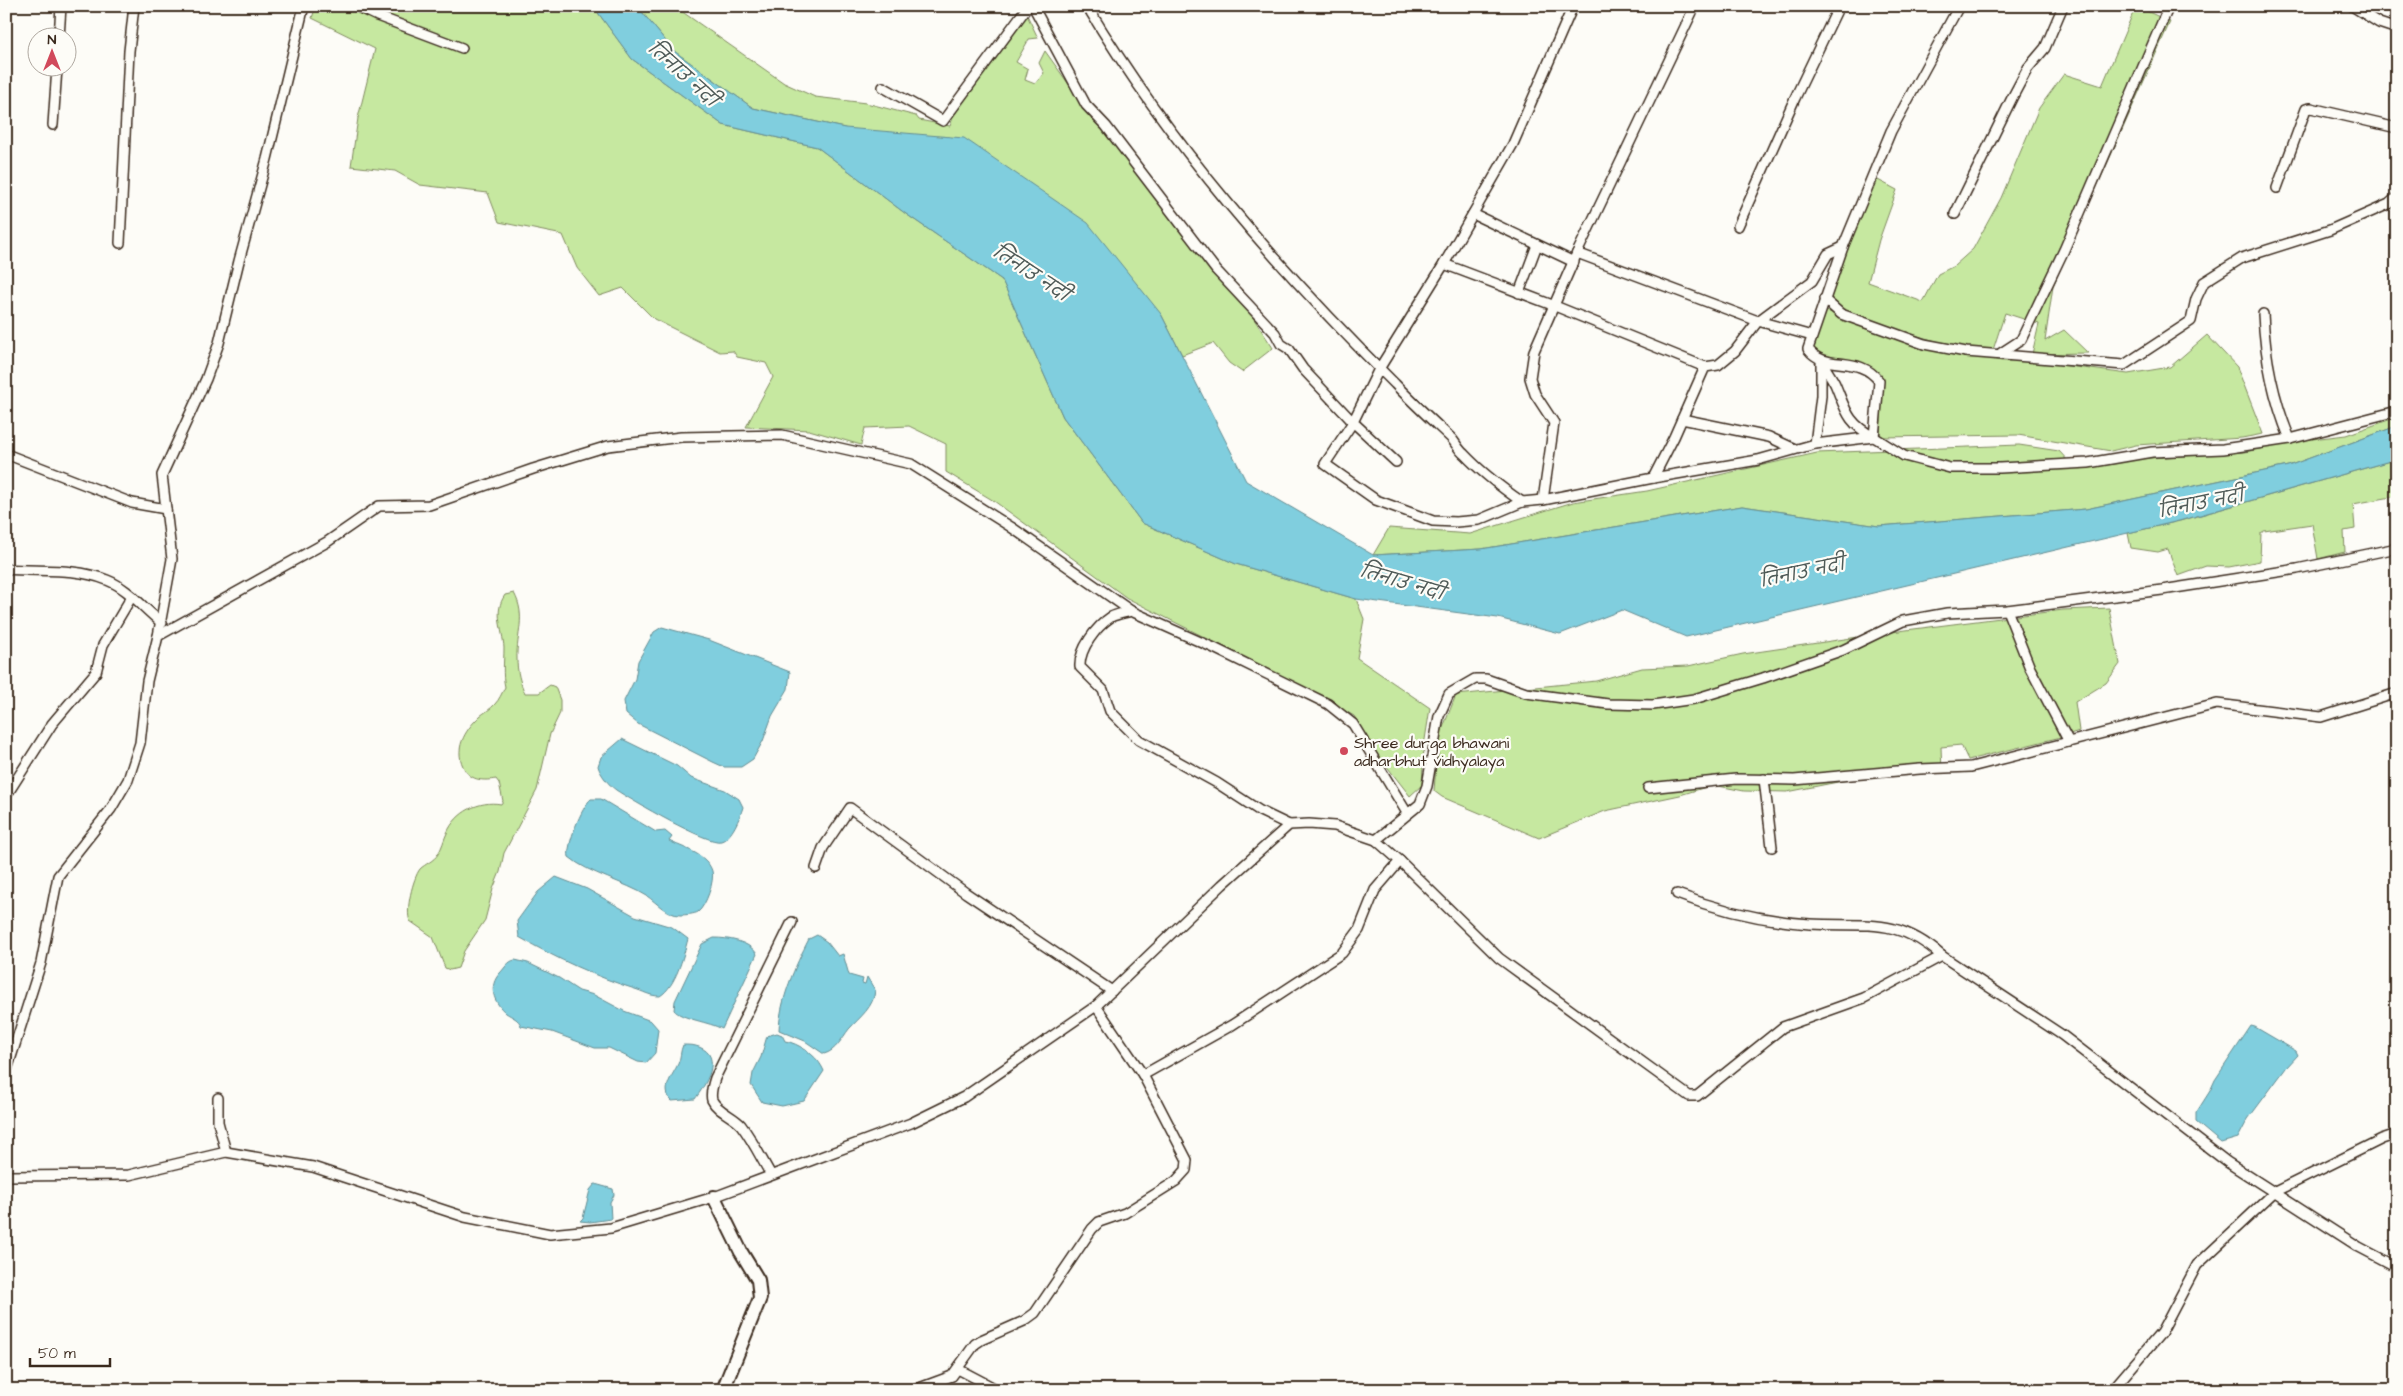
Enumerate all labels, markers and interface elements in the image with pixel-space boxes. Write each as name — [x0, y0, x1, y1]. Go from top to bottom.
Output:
north arrow — [28, 28, 78, 78]
text: N — [48, 30, 57, 50]
water label: तिनाउ नदी — [642, 34, 729, 116]
water label: तिनाउ नदी — [988, 237, 1079, 310]
water label: तिनाउ नदी — [2156, 479, 2251, 524]
water label: तिनाउ नदी — [1757, 547, 1852, 594]
water label: तिनाउ नदी — [1357, 556, 1452, 608]
place label: Shree durga bhawani adharbhut vidhyalaya — [1354, 732, 1510, 773]
marker: Shree durga bhawani adharbhut vidhyalaya — [1338, 745, 1350, 757]
scale bar — [30, 1336, 110, 1368]
text: 50 m — [38, 1343, 76, 1364]

